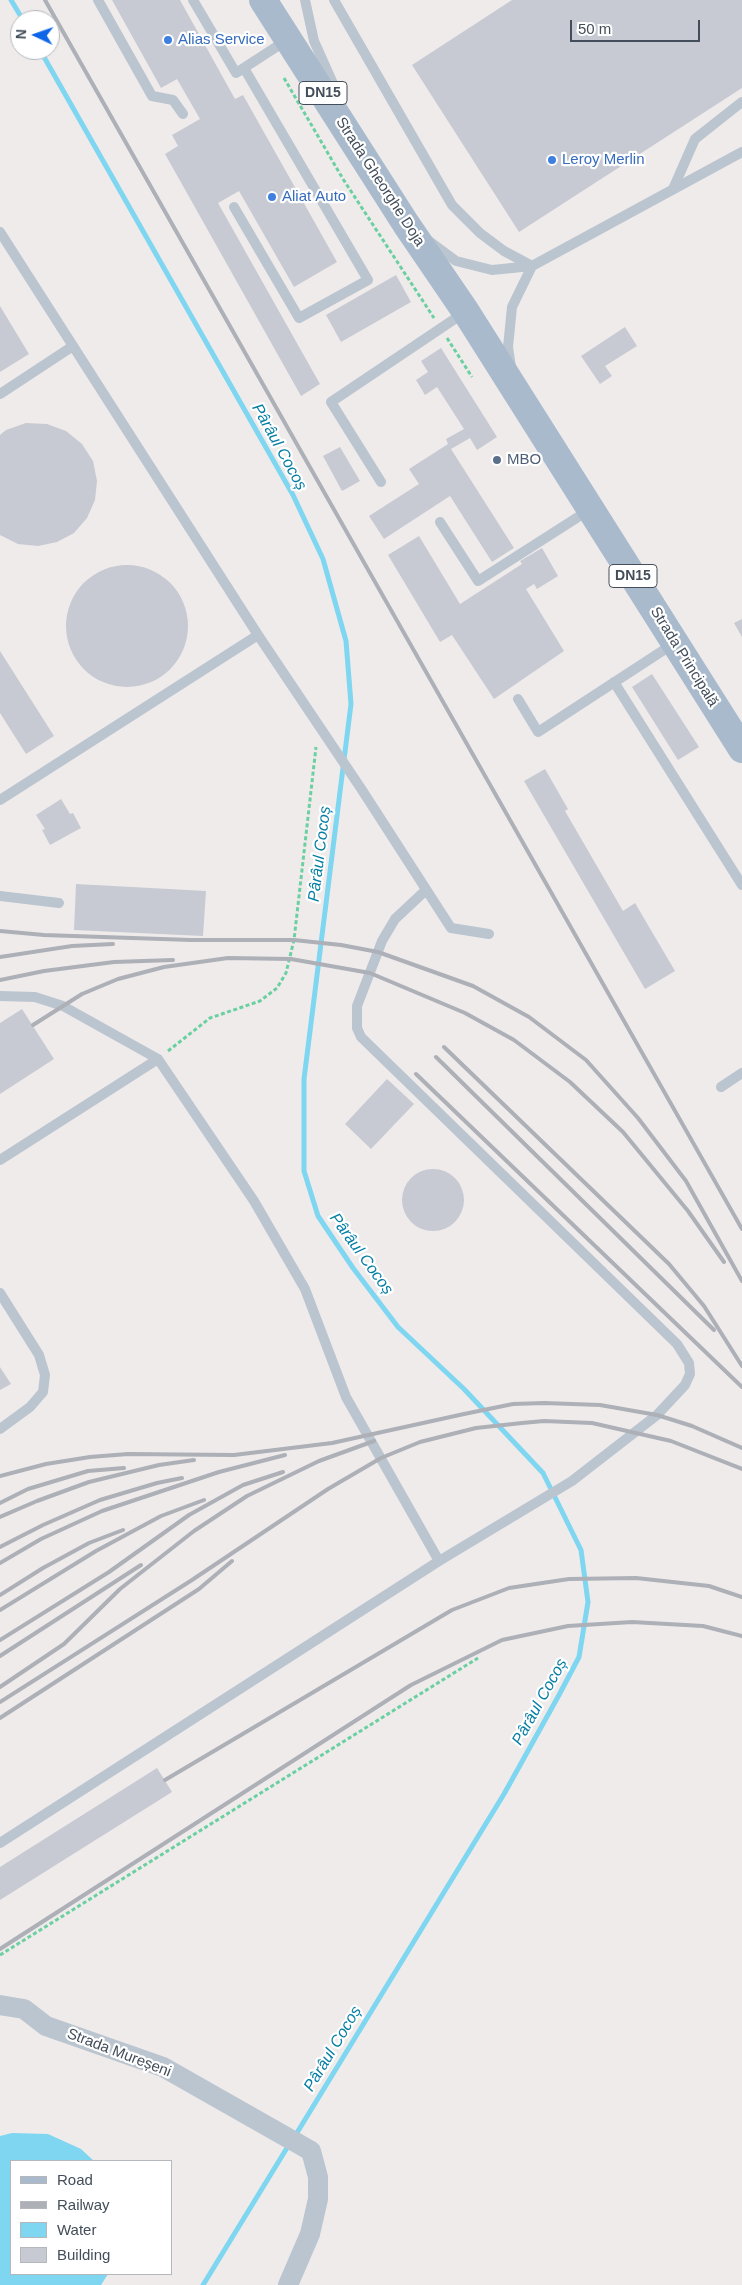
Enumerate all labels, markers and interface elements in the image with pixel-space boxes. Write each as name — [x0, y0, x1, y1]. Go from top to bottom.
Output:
north arrow — [10, 10, 60, 60]
scale bar — [572, 10, 702, 42]
text: 50 m — [578, 20, 611, 37]
text: N — [13, 29, 29, 40]
place label: Alias Service — [178, 31, 265, 49]
marker: Alias Service — [162, 34, 174, 46]
road number: DN15 — [299, 82, 347, 105]
street label: Strada Gheorghe Doja — [332, 114, 428, 250]
place label: Leroy Merlin — [562, 151, 645, 169]
marker: Leroy Merlin — [546, 154, 558, 166]
place label: Aliat Auto — [282, 188, 346, 206]
marker: Aliat Auto — [266, 191, 278, 203]
water label: Pârâul Cocoș — [247, 400, 311, 494]
place label: MBO — [507, 451, 541, 469]
marker: MBO — [491, 454, 503, 466]
road number: DN15 — [609, 564, 657, 588]
street label: Strada Principală — [646, 604, 722, 710]
water label: Pârâul Cocoș — [305, 805, 335, 903]
water label: Pârâul Cocoș — [325, 1210, 397, 1298]
water label: Pârâul Cocoș — [508, 1655, 572, 1749]
water label: Pârâul Cocoș — [300, 2003, 366, 2095]
street label: Strada Mureșeni — [64, 2025, 174, 2081]
legend — [10, 2160, 172, 2275]
text: Road — [57, 2171, 93, 2188]
text: Railway — [57, 2196, 110, 2213]
text: Water — [57, 2221, 96, 2238]
text: Building — [57, 2246, 110, 2263]

